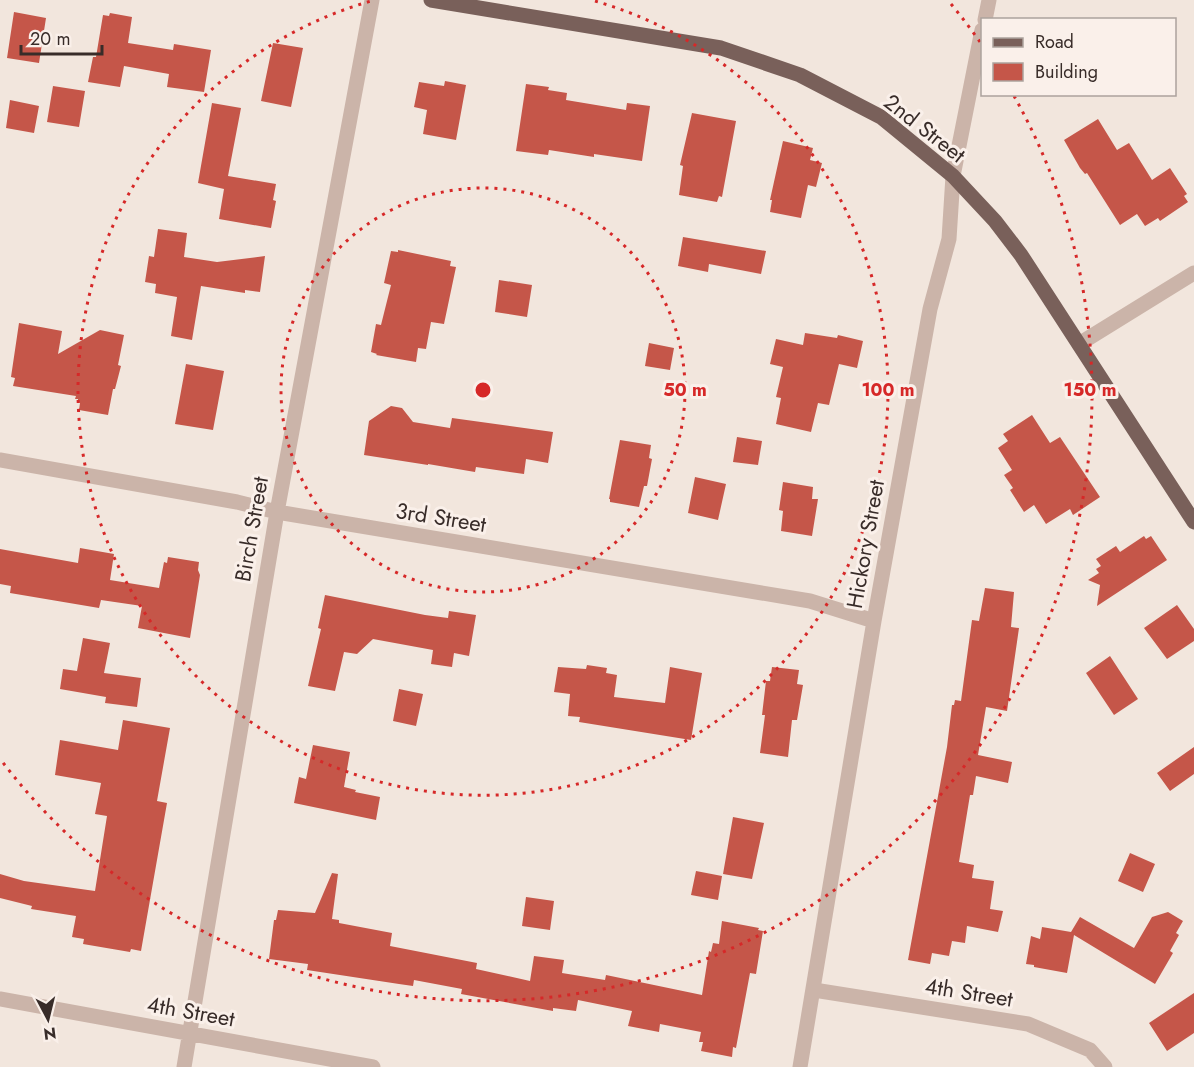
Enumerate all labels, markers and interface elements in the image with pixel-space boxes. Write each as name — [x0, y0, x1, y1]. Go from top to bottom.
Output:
scale bar — [21, 18, 102, 56]
legend — [981, 18, 1176, 96]
text: 20 m — [30, 26, 70, 52]
text: Road — [1035, 29, 1074, 55]
text: Building — [1035, 59, 1098, 85]
street label: 2nd Street — [877, 86, 973, 171]
text: 50 m — [663, 377, 707, 403]
text: 100 m — [861, 377, 915, 403]
text: 150 m — [1064, 377, 1116, 403]
centre of rings — [473, 380, 493, 400]
street label: Birch Street — [226, 473, 276, 584]
street label: Hickory Street — [838, 476, 892, 611]
street label: 3rd Street — [393, 494, 489, 540]
street label: 4th Street — [923, 969, 1016, 1015]
street label: 4th Street — [145, 988, 238, 1035]
north arrow — [18, 989, 78, 1049]
text: N — [42, 1021, 57, 1046]

